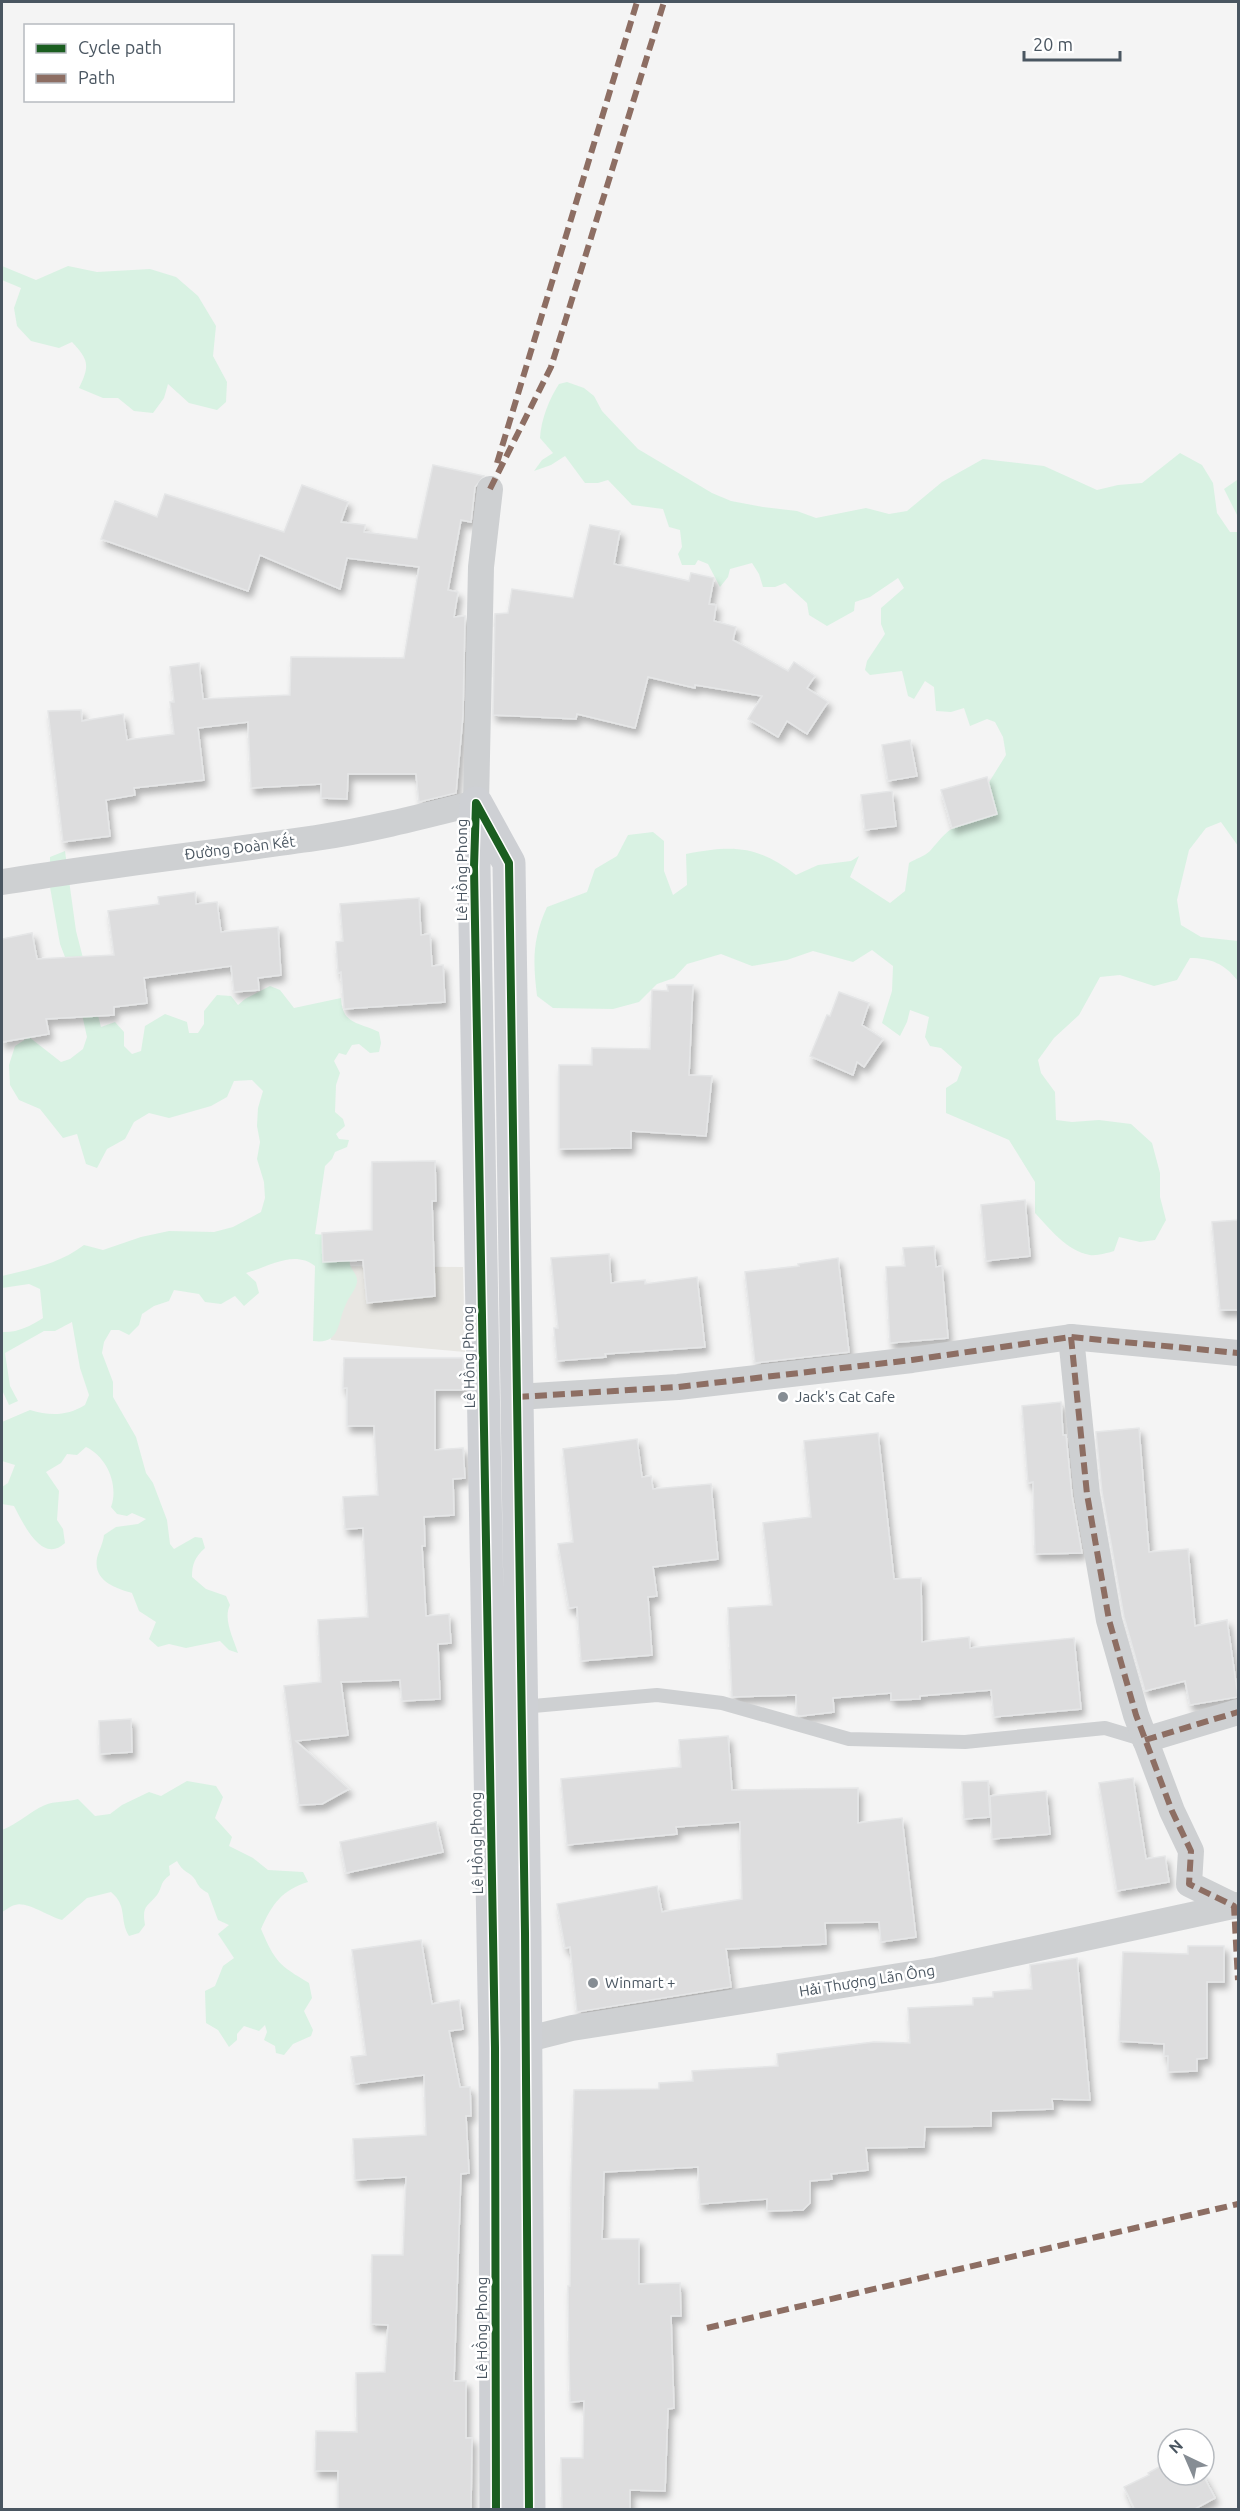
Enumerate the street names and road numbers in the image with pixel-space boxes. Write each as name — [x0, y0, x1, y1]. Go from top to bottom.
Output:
street label: Lê Hồng Phong — [451, 819, 470, 921]
street label: Đường Đoàn Kết — [183, 831, 296, 863]
street label: Lê Hồng Phong — [457, 1306, 478, 1409]
street label: Lê Hồng Phong — [465, 1792, 486, 1895]
street label: Hải Thượng Lãn Ông — [798, 1961, 936, 2000]
street label: Lê Hồng Phong — [471, 2277, 490, 2379]

